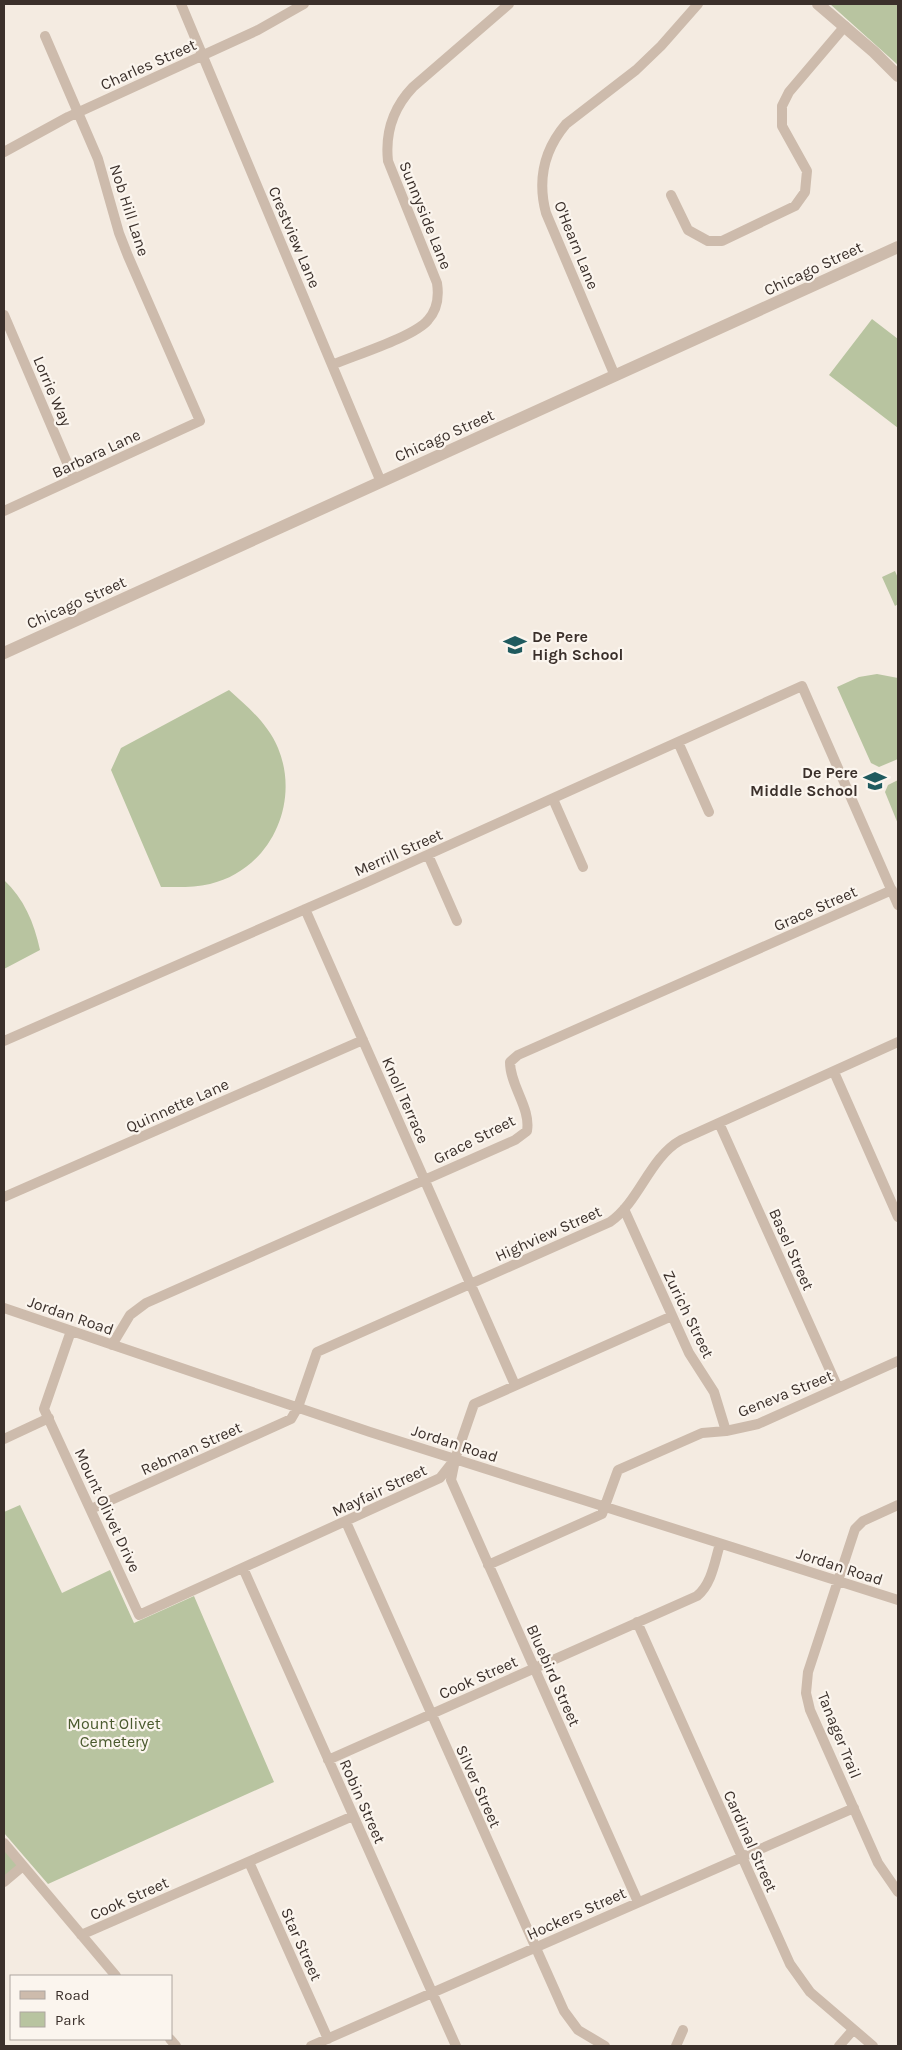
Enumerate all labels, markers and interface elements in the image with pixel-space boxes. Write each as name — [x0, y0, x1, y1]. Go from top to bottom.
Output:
street label: Charles Street — [97, 35, 199, 94]
street label: Sunnyside Lane — [395, 158, 456, 272]
street label: Nob Hill Lane — [106, 162, 153, 258]
street label: Crestview Lane — [265, 183, 325, 291]
street label: O'Hearn Lane — [550, 198, 603, 292]
street label: Chicago Street — [761, 237, 866, 300]
street label: Lorrie Way — [29, 353, 76, 430]
street label: Chicago Street — [392, 405, 497, 466]
street label: Barbara Lane — [49, 425, 143, 482]
street label: Chicago Street — [24, 572, 129, 633]
place label: De Pere High School — [532, 627, 624, 664]
school or university icon: De Pere High School — [502, 632, 528, 658]
place label: De Pere Middle School — [750, 763, 858, 800]
school or university icon: De Pere Middle School — [862, 768, 888, 794]
street label: Merrill Street — [351, 824, 445, 880]
street label: Grace Street — [771, 882, 860, 935]
street label: Knoll Terrace — [378, 1054, 433, 1146]
street label: Quinnette Lane — [123, 1074, 232, 1137]
street label: Grace Street — [430, 1111, 518, 1168]
street label: Highview Street — [492, 1201, 604, 1265]
street label: Basel Street — [765, 1205, 818, 1293]
street label: Zurich Street — [659, 1267, 718, 1361]
street label: Jordan Road — [25, 1292, 116, 1339]
street label: Geneva Street — [735, 1366, 836, 1421]
street label: Rebman Street — [138, 1418, 245, 1479]
street label: Jordan Road — [409, 1421, 500, 1466]
street label: Mount Olivet Drive — [71, 1445, 145, 1575]
street label: Mayfair Street — [329, 1460, 430, 1521]
street label: Jordan Road — [794, 1544, 885, 1589]
street label: Bluebird Street — [523, 1621, 585, 1729]
street label: Cook Street — [436, 1652, 520, 1703]
street label: Tanager Trail — [814, 1689, 865, 1781]
park label: Mount Olivet Cemetery — [67, 1714, 161, 1751]
street label: Silver Street — [452, 1742, 505, 1831]
street label: Robin Street — [336, 1756, 390, 1846]
street label: Cardinal Street — [720, 1787, 781, 1895]
street label: Cook Street — [87, 1873, 171, 1924]
street label: Hockers Street — [524, 1883, 629, 1944]
street label: Star Street — [277, 1905, 326, 1984]
legend — [10, 1975, 172, 2040]
text: Road — [55, 1986, 90, 2004]
text: Park — [55, 2011, 85, 2029]

